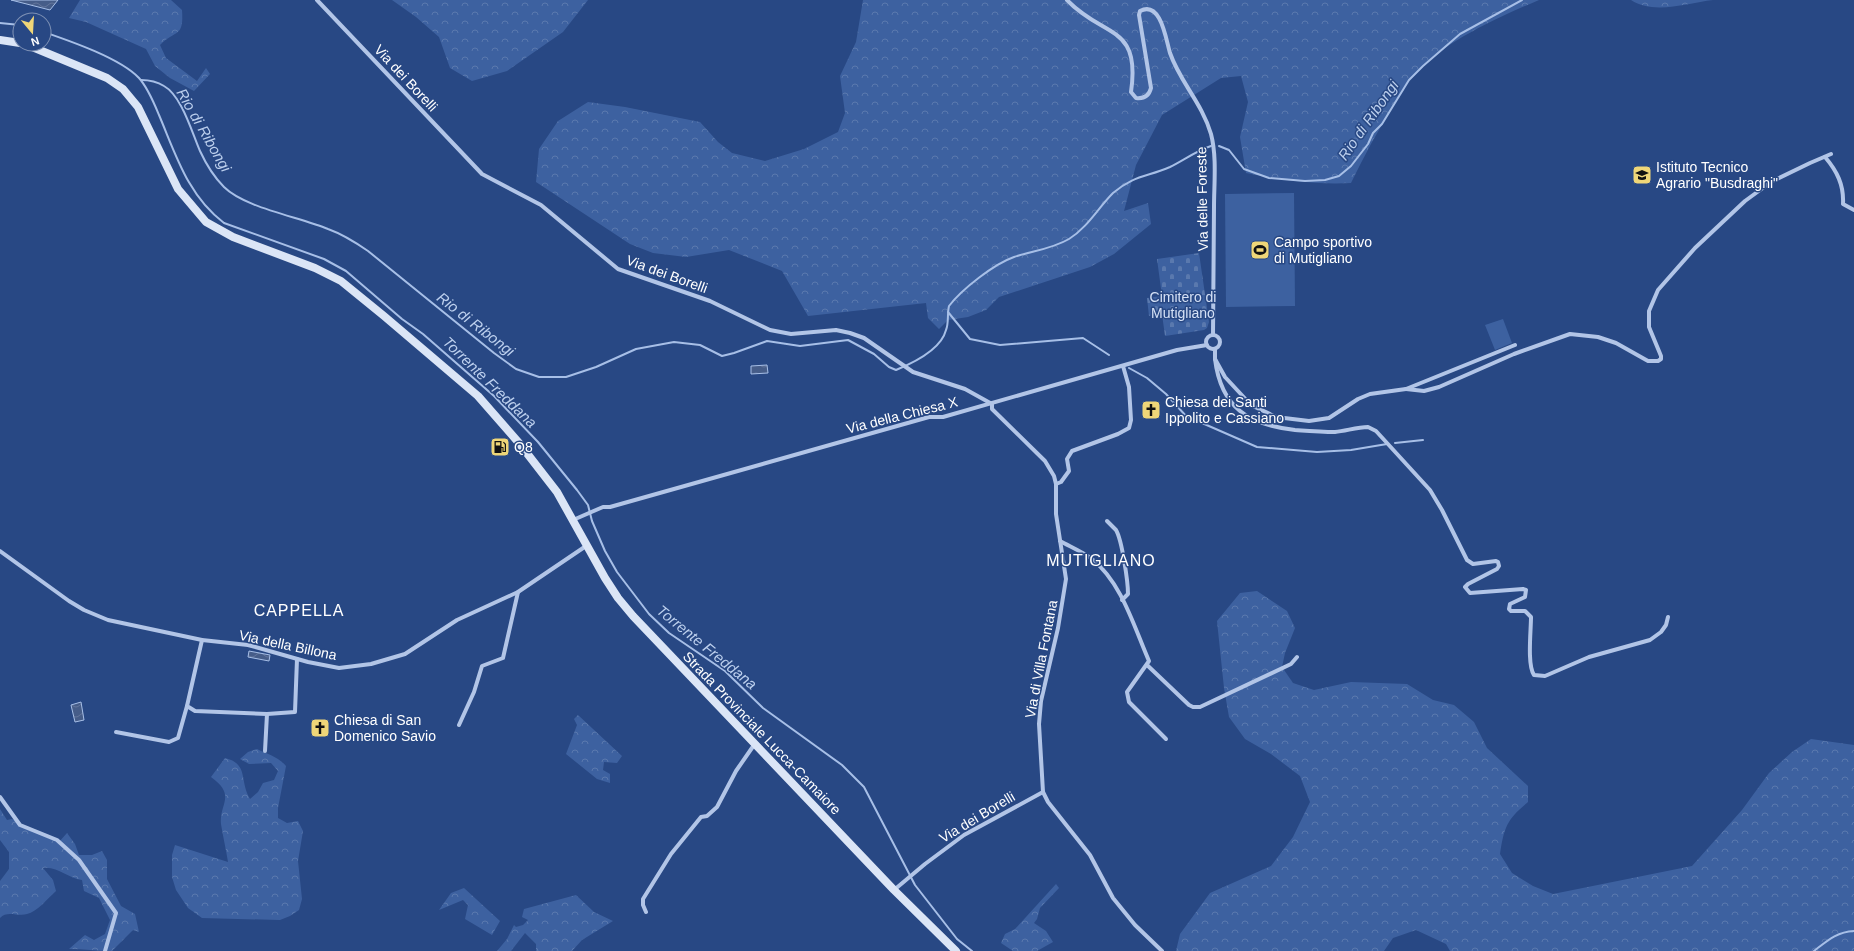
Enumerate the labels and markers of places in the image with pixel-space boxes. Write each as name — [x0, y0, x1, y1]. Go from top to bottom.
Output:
place label: Istituto Tecnico Agrario "Busdraghi" — [1656, 159, 1778, 191]
school or university icon: Istituto Tecnico Agrario "Busdraghi" — [1631, 164, 1653, 186]
place label: Campo sportivo di Mutigliano — [1274, 234, 1372, 266]
sports icon: Campo sportivo di Mutigliano — [1249, 239, 1271, 261]
place label: Chiesa dei Santi Ippolito e Cassiano — [1165, 394, 1284, 426]
church icon: Chiesa dei Santi Ippolito e Cassiano — [1140, 399, 1162, 421]
fuel station icon: Q8 — [489, 436, 511, 458]
place label: Q8 — [514, 439, 533, 455]
place label: Chiesa di San Domenico Savio — [334, 712, 436, 744]
church icon: Chiesa di San Domenico Savio — [309, 717, 331, 739]

